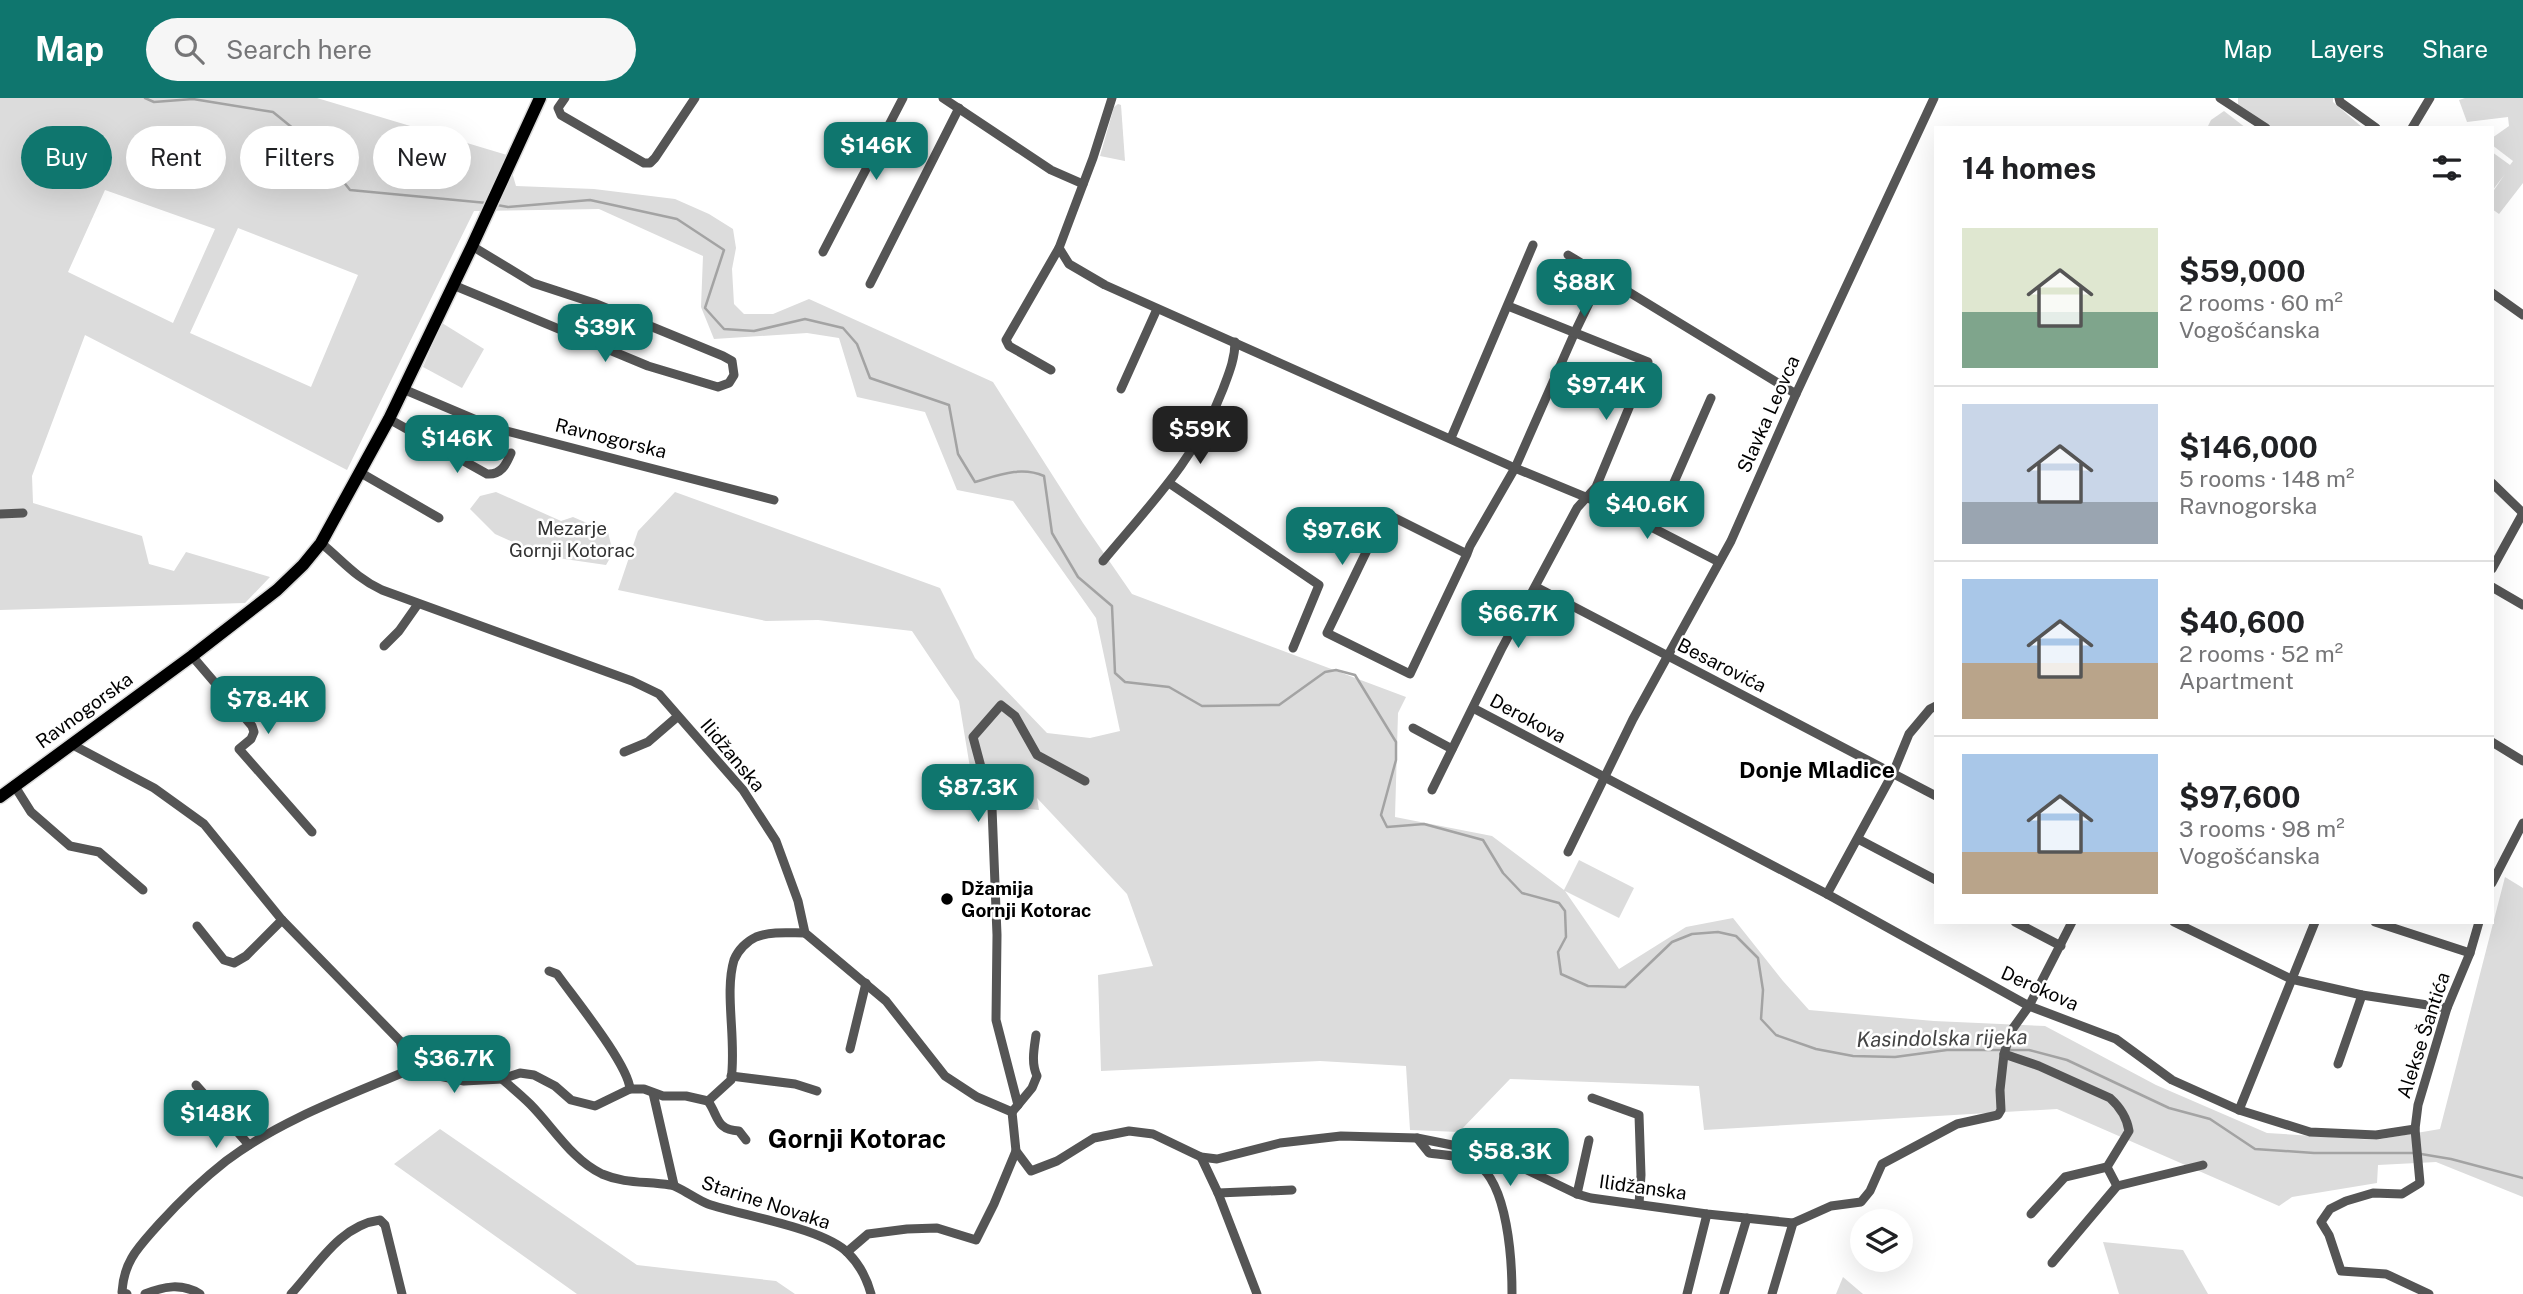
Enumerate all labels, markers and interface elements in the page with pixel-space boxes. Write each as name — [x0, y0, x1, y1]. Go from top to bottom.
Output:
search box — [146, 18, 636, 81]
text: Map — [35, 30, 104, 68]
icon: search — [170, 30, 208, 68]
text: Search here — [226, 34, 372, 65]
text: Map — [2223, 35, 2272, 63]
text: Layers — [2310, 35, 2384, 63]
text: Share — [2422, 35, 2488, 63]
pin: $146K — [827, 122, 925, 182]
chip: Buy — [21, 126, 112, 189]
chip: Rent — [126, 126, 226, 189]
chip: Filters — [240, 126, 359, 189]
chip: New — [373, 126, 471, 189]
text: $146K — [840, 131, 912, 158]
icon: filters — [2428, 149, 2466, 187]
text: 14 homes — [1962, 150, 2096, 186]
text: $59,000 — [2179, 253, 2306, 289]
icon: home — [2018, 256, 2102, 340]
pin: $88K — [1543, 260, 1625, 319]
text: $88K — [1553, 268, 1615, 295]
text: 2 rooms · 60 m² — [2179, 289, 2343, 316]
pin: $39K — [564, 304, 646, 364]
text: $39K — [574, 313, 636, 340]
text: Vogošćanska — [2179, 316, 2320, 343]
street label: Slavka Leovca — [1732, 352, 1804, 476]
pin: $97.4K — [1549, 362, 1663, 422]
text: $97.4K — [1566, 371, 1646, 398]
pin: $59K — [1159, 406, 1241, 466]
street label: Ravnogorska — [553, 414, 669, 462]
text: $59K — [1169, 415, 1231, 442]
pin: $146K — [408, 416, 506, 475]
text: $146K — [421, 424, 493, 451]
text: $146,000 — [2179, 429, 2318, 465]
icon: home — [2018, 432, 2102, 516]
text: 5 rooms · 148 m² — [2179, 465, 2354, 492]
pin: $40.6K — [1590, 482, 1704, 541]
text: $40.6K — [1605, 490, 1689, 517]
text: Ravnogorska — [2179, 492, 2317, 519]
pin: $97.6K — [1285, 508, 1399, 567]
text: $97.6K — [1302, 516, 1382, 543]
park label: Mezarje Gornji Kotorac — [509, 517, 635, 561]
pin: $66.7K — [1461, 590, 1575, 650]
text: $66.7K — [1477, 599, 1559, 626]
text: $40,600 — [2179, 604, 2305, 640]
icon: home — [2018, 607, 2102, 691]
street label: Besarovića — [1674, 633, 1770, 697]
text: 2 rooms · 52 m² — [2179, 640, 2343, 667]
text: Apartment — [2179, 667, 2294, 694]
street label: Ravnogorska — [31, 668, 137, 752]
pin: $78.4K — [211, 676, 325, 736]
text: $78.4K — [227, 685, 309, 712]
street label: Derokova — [1486, 689, 1570, 747]
street label: Ilidžanska — [696, 714, 770, 796]
district label: Donje Mladice — [1739, 756, 1895, 783]
pin: $87.3K — [921, 764, 1035, 824]
text: $87.3K — [938, 773, 1018, 800]
text: $97,600 — [2179, 779, 2301, 815]
icon: home — [2018, 782, 2102, 866]
text: 3 rooms · 98 m² — [2179, 815, 2345, 842]
text: Vogošćanska — [2179, 842, 2320, 869]
place label: Džamija Gornji Kotorac — [961, 877, 1091, 921]
marker: Džamija Gornji Kotorac — [939, 891, 955, 907]
street label: Derokova — [1998, 961, 2082, 1015]
street label: Alekse Šantića — [2392, 969, 2454, 1101]
water label: Kasindolska rijeka — [1856, 1024, 2028, 1052]
pin: $36.7K — [397, 1035, 511, 1095]
text: $36.7K — [413, 1044, 495, 1071]
pin: $148K — [167, 1090, 265, 1150]
text: $148K — [180, 1099, 252, 1126]
district label: Gornji Kotorac — [768, 1123, 946, 1154]
pin: $58.3K — [1453, 1128, 1567, 1188]
text: $58.3K — [1468, 1137, 1552, 1164]
street label: Ilidžanska — [1598, 1170, 1688, 1204]
street label: Starine Novaka — [699, 1171, 833, 1233]
map controls — [1850, 1209, 1913, 1272]
button: layers — [1850, 1209, 1913, 1272]

